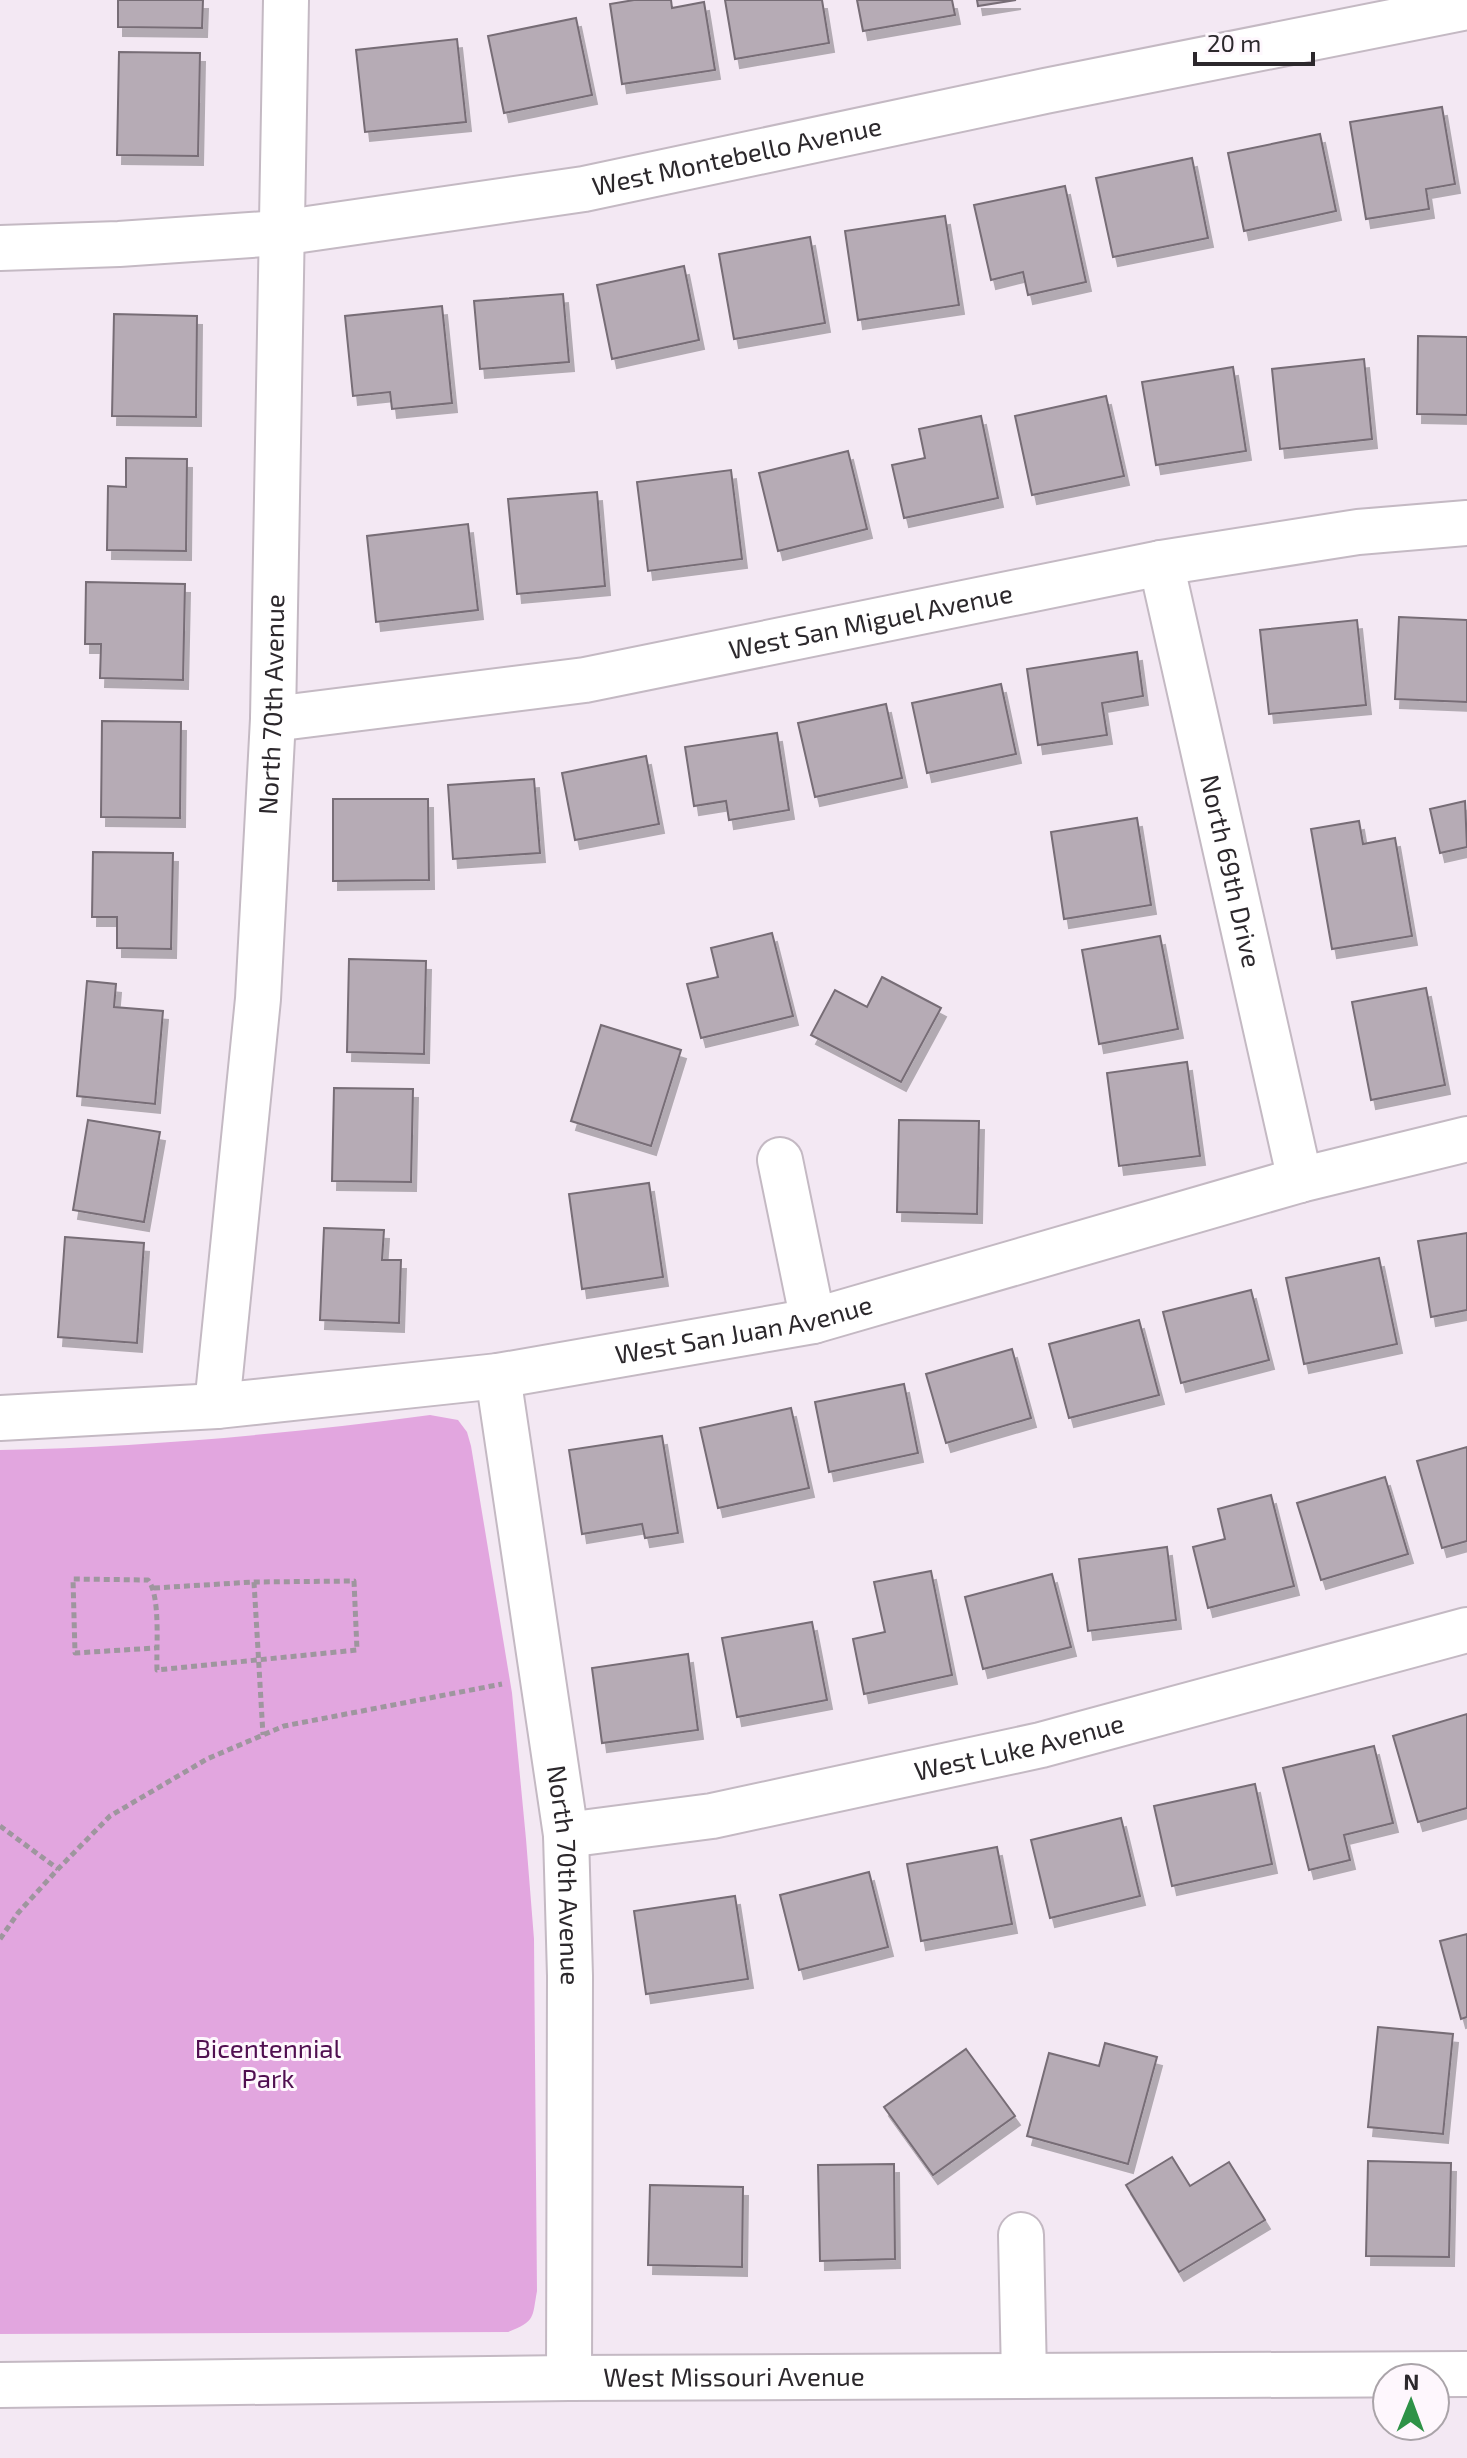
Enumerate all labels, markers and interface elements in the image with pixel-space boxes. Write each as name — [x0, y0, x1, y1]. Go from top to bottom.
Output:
scale bar — [1195, 16, 1313, 66]
text: 20 m — [1207, 28, 1261, 57]
street label: West Montebello Avenue — [589, 109, 884, 201]
street label: West San Miguel Avenue — [726, 577, 1015, 664]
street label: North 70th Avenue — [251, 594, 289, 815]
street label: North 69th Drive — [1195, 772, 1269, 970]
street label: West San Juan Avenue — [612, 1288, 876, 1369]
street label: West Luke Avenue — [911, 1706, 1127, 1786]
street label: North 70th Avenue — [542, 1763, 587, 1985]
park label: Bicentennial Park — [195, 2032, 342, 2093]
street label: West Missouri Avenue — [603, 2360, 865, 2392]
north arrow — [1371, 2362, 1451, 2442]
text: N — [1403, 2368, 1420, 2394]

